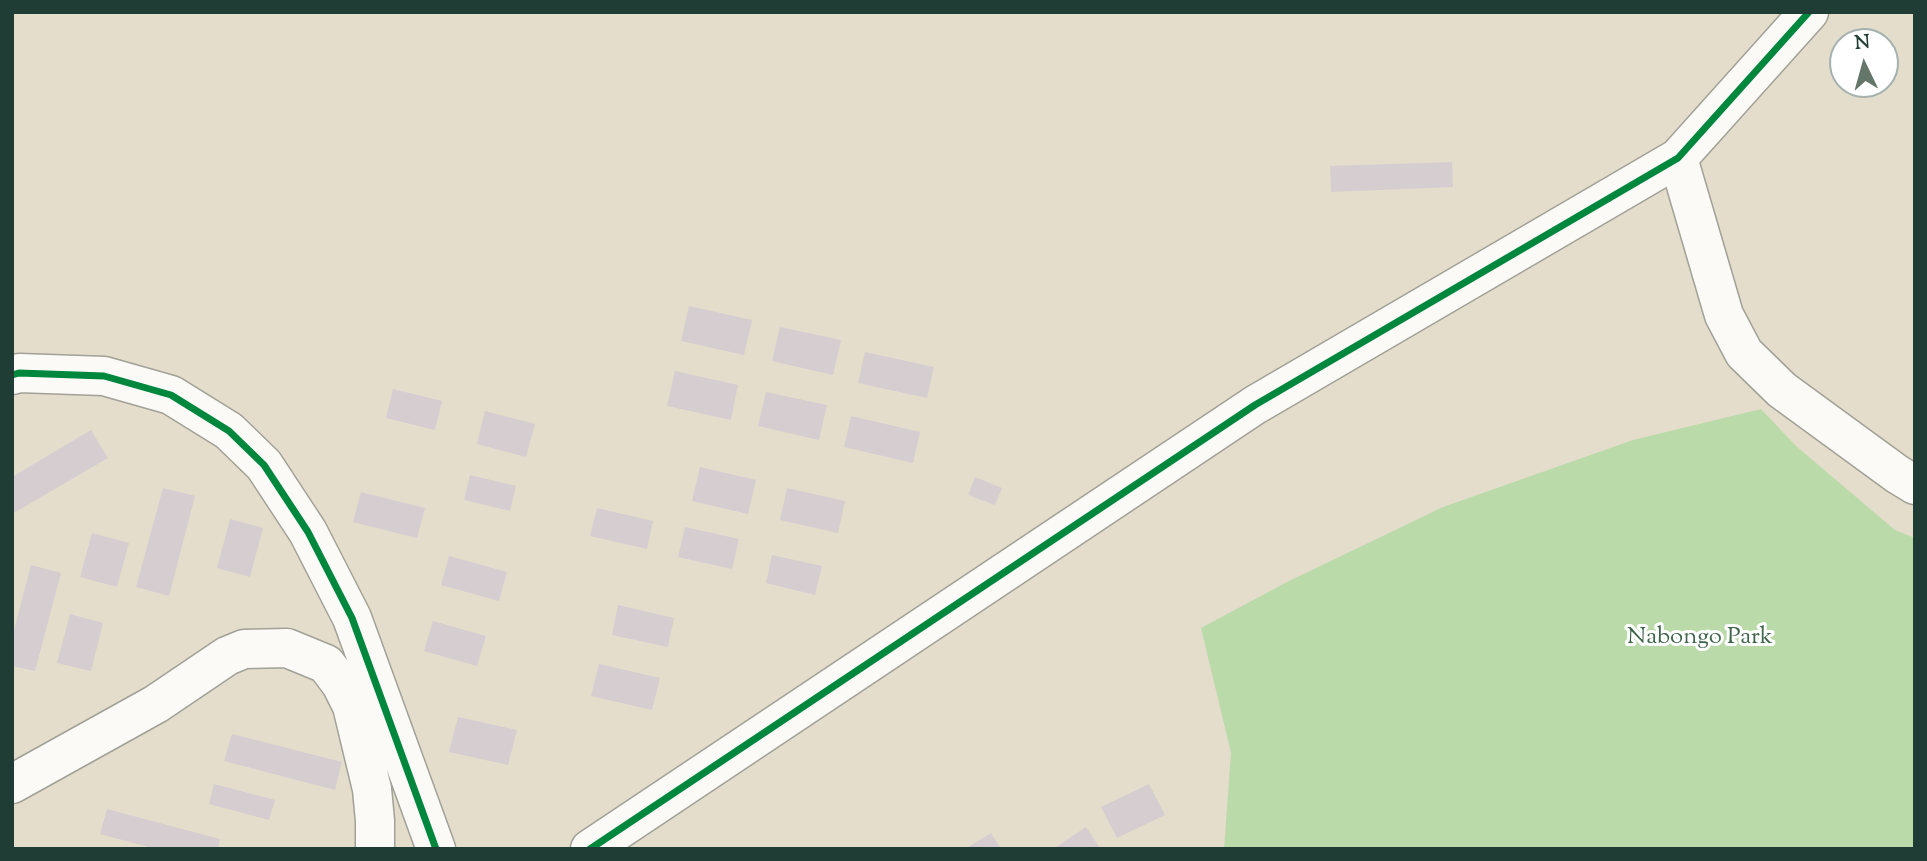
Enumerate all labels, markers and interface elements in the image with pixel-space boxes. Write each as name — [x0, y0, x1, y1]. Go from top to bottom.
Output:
north arrow — [1829, 28, 1899, 98]
text: N — [1854, 29, 1871, 58]
park label: Nabongo Park — [1627, 625, 1773, 653]

